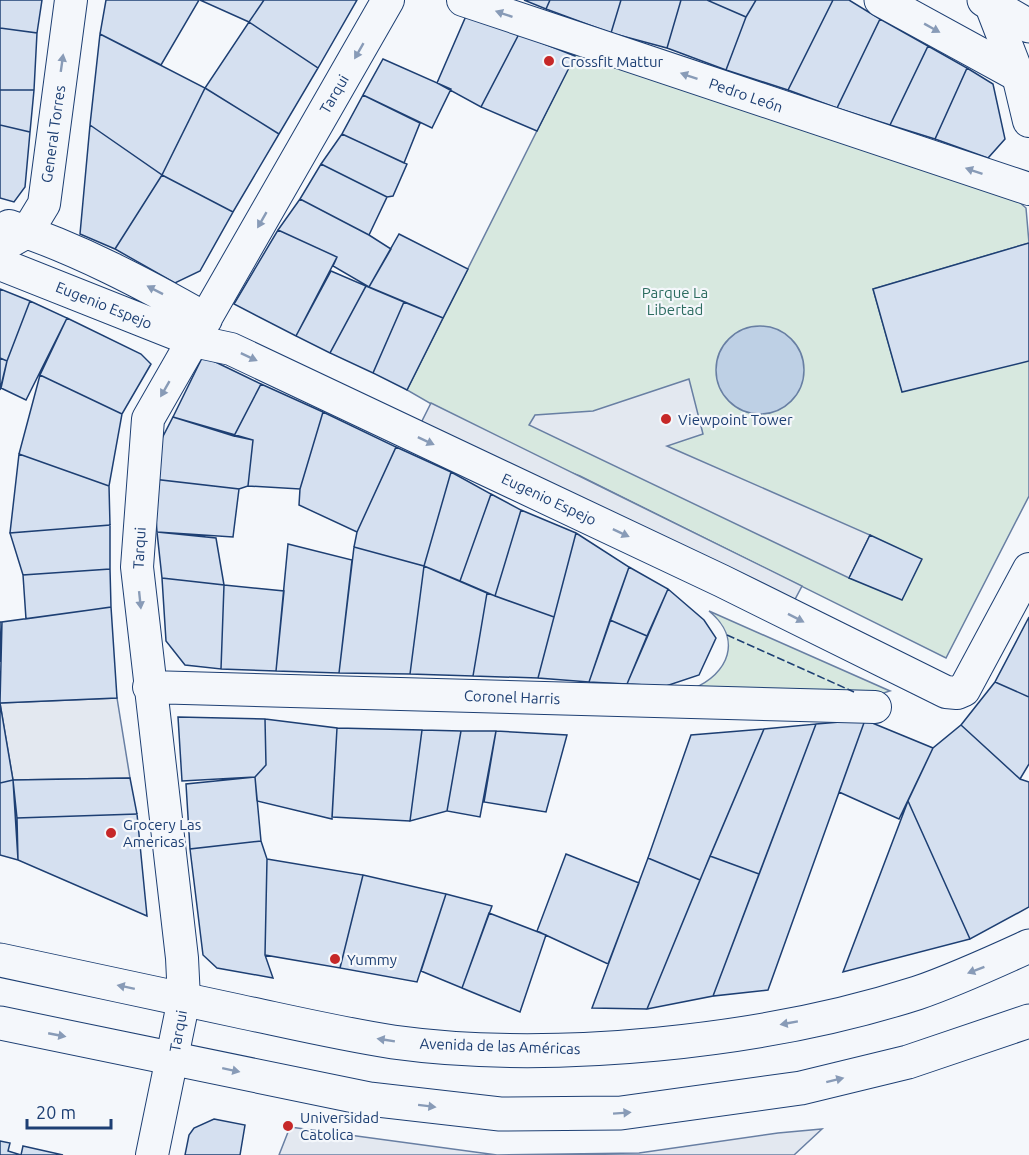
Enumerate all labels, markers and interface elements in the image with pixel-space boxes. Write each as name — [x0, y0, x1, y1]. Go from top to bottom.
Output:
one-way arrow — [495, 8, 513, 18]
one-way arrow — [924, 23, 941, 33]
one-way arrow — [354, 43, 364, 60]
place label: Crossfit Mattur — [561, 53, 663, 70]
one-way arrow — [58, 54, 67, 73]
marker: Crossfit Mattur — [542, 54, 556, 68]
one-way arrow — [680, 70, 698, 80]
street label: Tarqui — [316, 72, 352, 116]
street label: Pedro León — [707, 74, 785, 116]
street label: General Torres — [38, 84, 68, 184]
one-way arrow — [964, 166, 982, 175]
one-way arrow — [257, 212, 267, 229]
street label: Eugenio Espejo — [53, 278, 155, 332]
park label: Parque La Libertad — [642, 284, 708, 318]
one-way arrow — [146, 286, 163, 295]
one-way arrow — [241, 353, 258, 362]
one-way arrow — [160, 381, 170, 398]
place label: Viewpoint Tower — [678, 411, 793, 428]
marker: Viewpoint Tower — [659, 412, 673, 426]
one-way arrow — [417, 436, 434, 445]
street label: Eugenio Espejo — [499, 470, 599, 528]
street label: Tarqui — [129, 527, 149, 569]
one-way arrow — [612, 528, 629, 537]
one-way arrow — [135, 591, 145, 610]
one-way arrow — [788, 613, 805, 623]
street label: Coronel Harris — [464, 687, 560, 707]
place label: Grocery Las Americas — [123, 816, 201, 850]
marker: Grocery Las Americas — [104, 826, 118, 840]
place label: Yummy — [347, 951, 397, 968]
marker: Yummy — [328, 952, 342, 966]
one-way arrow — [966, 966, 984, 976]
one-way arrow — [117, 981, 136, 991]
street label: Tarqui — [166, 1009, 190, 1053]
one-way arrow — [779, 1019, 798, 1028]
one-way arrow — [48, 1031, 67, 1040]
one-way arrow — [376, 1035, 395, 1044]
street label: Avenida de las Américas — [419, 1035, 581, 1057]
one-way arrow — [222, 1065, 240, 1075]
one-way arrow — [826, 1074, 844, 1084]
scale bar — [27, 1092, 111, 1130]
one-way arrow — [418, 1101, 437, 1110]
text: 20 m — [36, 1102, 76, 1122]
one-way arrow — [612, 1108, 631, 1117]
place label: Universidad Catolica — [300, 1109, 379, 1143]
marker: Universidad Catolica — [281, 1119, 295, 1133]

